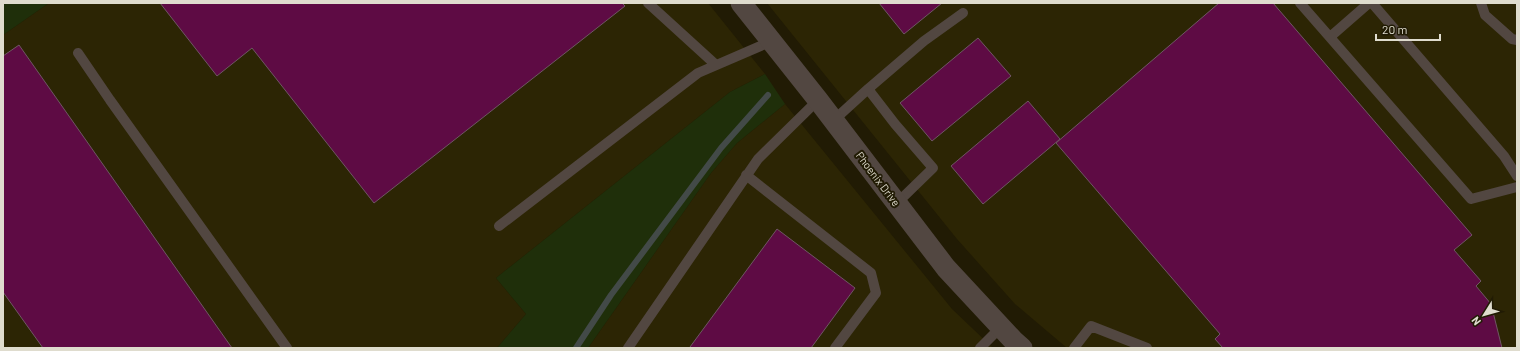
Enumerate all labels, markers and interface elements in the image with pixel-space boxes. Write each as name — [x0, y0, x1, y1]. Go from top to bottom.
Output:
scale bar — [1376, 16, 1440, 42]
text: 20 m — [1382, 22, 1408, 36]
street label: Phoenix Drive — [854, 149, 903, 209]
north arrow — [1464, 295, 1504, 335]
text: N — [1468, 314, 1483, 328]

